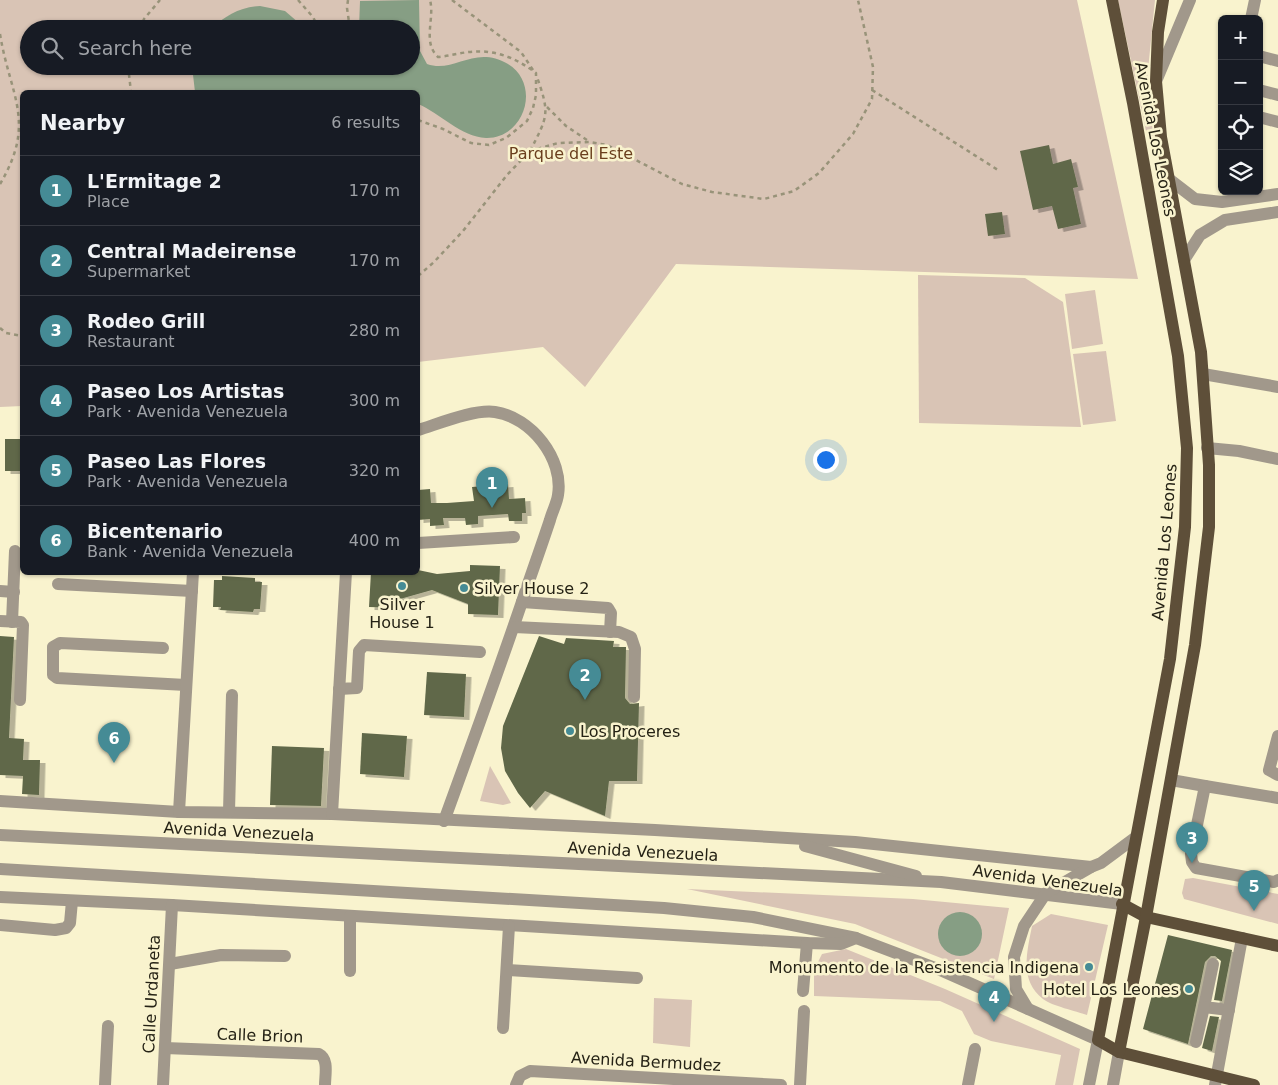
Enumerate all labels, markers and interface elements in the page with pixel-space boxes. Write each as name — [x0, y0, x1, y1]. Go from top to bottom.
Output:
map controls — [1218, 15, 1263, 195]
button: + — [1218, 15, 1263, 60]
search box — [20, 20, 420, 75]
icon: search — [38, 34, 66, 62]
text: Search here — [78, 37, 192, 59]
street label: Avenida Los Leones — [1131, 60, 1180, 218]
button: − — [1218, 60, 1263, 105]
button: locate — [1218, 105, 1263, 150]
text: Nearby — [40, 111, 125, 135]
text: 6 results — [331, 113, 400, 132]
park label: Parque del Este — [509, 144, 633, 163]
button: layers — [1218, 150, 1263, 195]
text: L'Ermitage 2 — [87, 170, 222, 192]
text: 1 — [50, 181, 62, 200]
text: 170 m — [349, 181, 400, 200]
text: Place — [87, 192, 130, 211]
text: Central Madeirense — [87, 240, 296, 262]
text: 2 — [50, 251, 62, 270]
text: 170 m — [349, 251, 400, 270]
text: Supermarket — [87, 262, 190, 281]
text: Rodeo Grill — [87, 310, 205, 332]
text: 3 — [50, 321, 62, 340]
text: 280 m — [349, 321, 400, 340]
text: Restaurant — [87, 332, 175, 351]
text: Paseo Los Artistas — [87, 380, 284, 402]
text: 4 — [50, 391, 62, 410]
text: 300 m — [349, 391, 400, 410]
text: Park · Avenida Venezuela — [87, 402, 288, 421]
your location — [813, 447, 839, 473]
text: Paseo Las Flores — [87, 450, 266, 472]
text: 5 — [50, 461, 62, 480]
text: 320 m — [349, 461, 400, 480]
street label: Avenida Los Leones — [1148, 463, 1181, 621]
pin: 1 — [476, 467, 508, 508]
text: Park · Avenida Venezuela — [87, 472, 288, 491]
text: Bicentenario — [87, 520, 223, 542]
text: 6 — [50, 531, 62, 550]
text: 400 m — [349, 531, 400, 550]
text: Bank · Avenida Venezuela — [87, 542, 294, 561]
place label: Silver House 2 — [474, 579, 589, 598]
marker: Silver House 1 — [396, 580, 408, 592]
marker: Silver House 2 — [458, 582, 470, 594]
place label: Silver House 1 — [369, 595, 435, 632]
pin: 2 — [569, 659, 601, 700]
pin: 6 — [98, 722, 130, 763]
place label: Los Proceres — [580, 722, 680, 741]
marker: Los Proceres — [564, 725, 576, 737]
street label: Avenida Venezuela — [163, 818, 315, 845]
pin: 3 — [1176, 822, 1208, 863]
street label: Avenida Venezuela — [567, 838, 719, 865]
street label: Avenida Venezuela — [972, 861, 1124, 900]
pin: 5 — [1238, 870, 1270, 911]
street label: Calle Urdaneta — [139, 934, 164, 1054]
place label: Monumento de la Resistencia Indigena — [769, 958, 1079, 977]
marker: Monumento de la Resistencia Indigena — [1083, 961, 1095, 973]
place label: Hotel Los Leones — [1043, 980, 1179, 999]
pin: 4 — [978, 981, 1010, 1022]
marker: Hotel Los Leones — [1183, 983, 1195, 995]
street label: Calle Brion — [216, 1024, 304, 1047]
street label: Avenida Bermudez — [570, 1048, 721, 1075]

